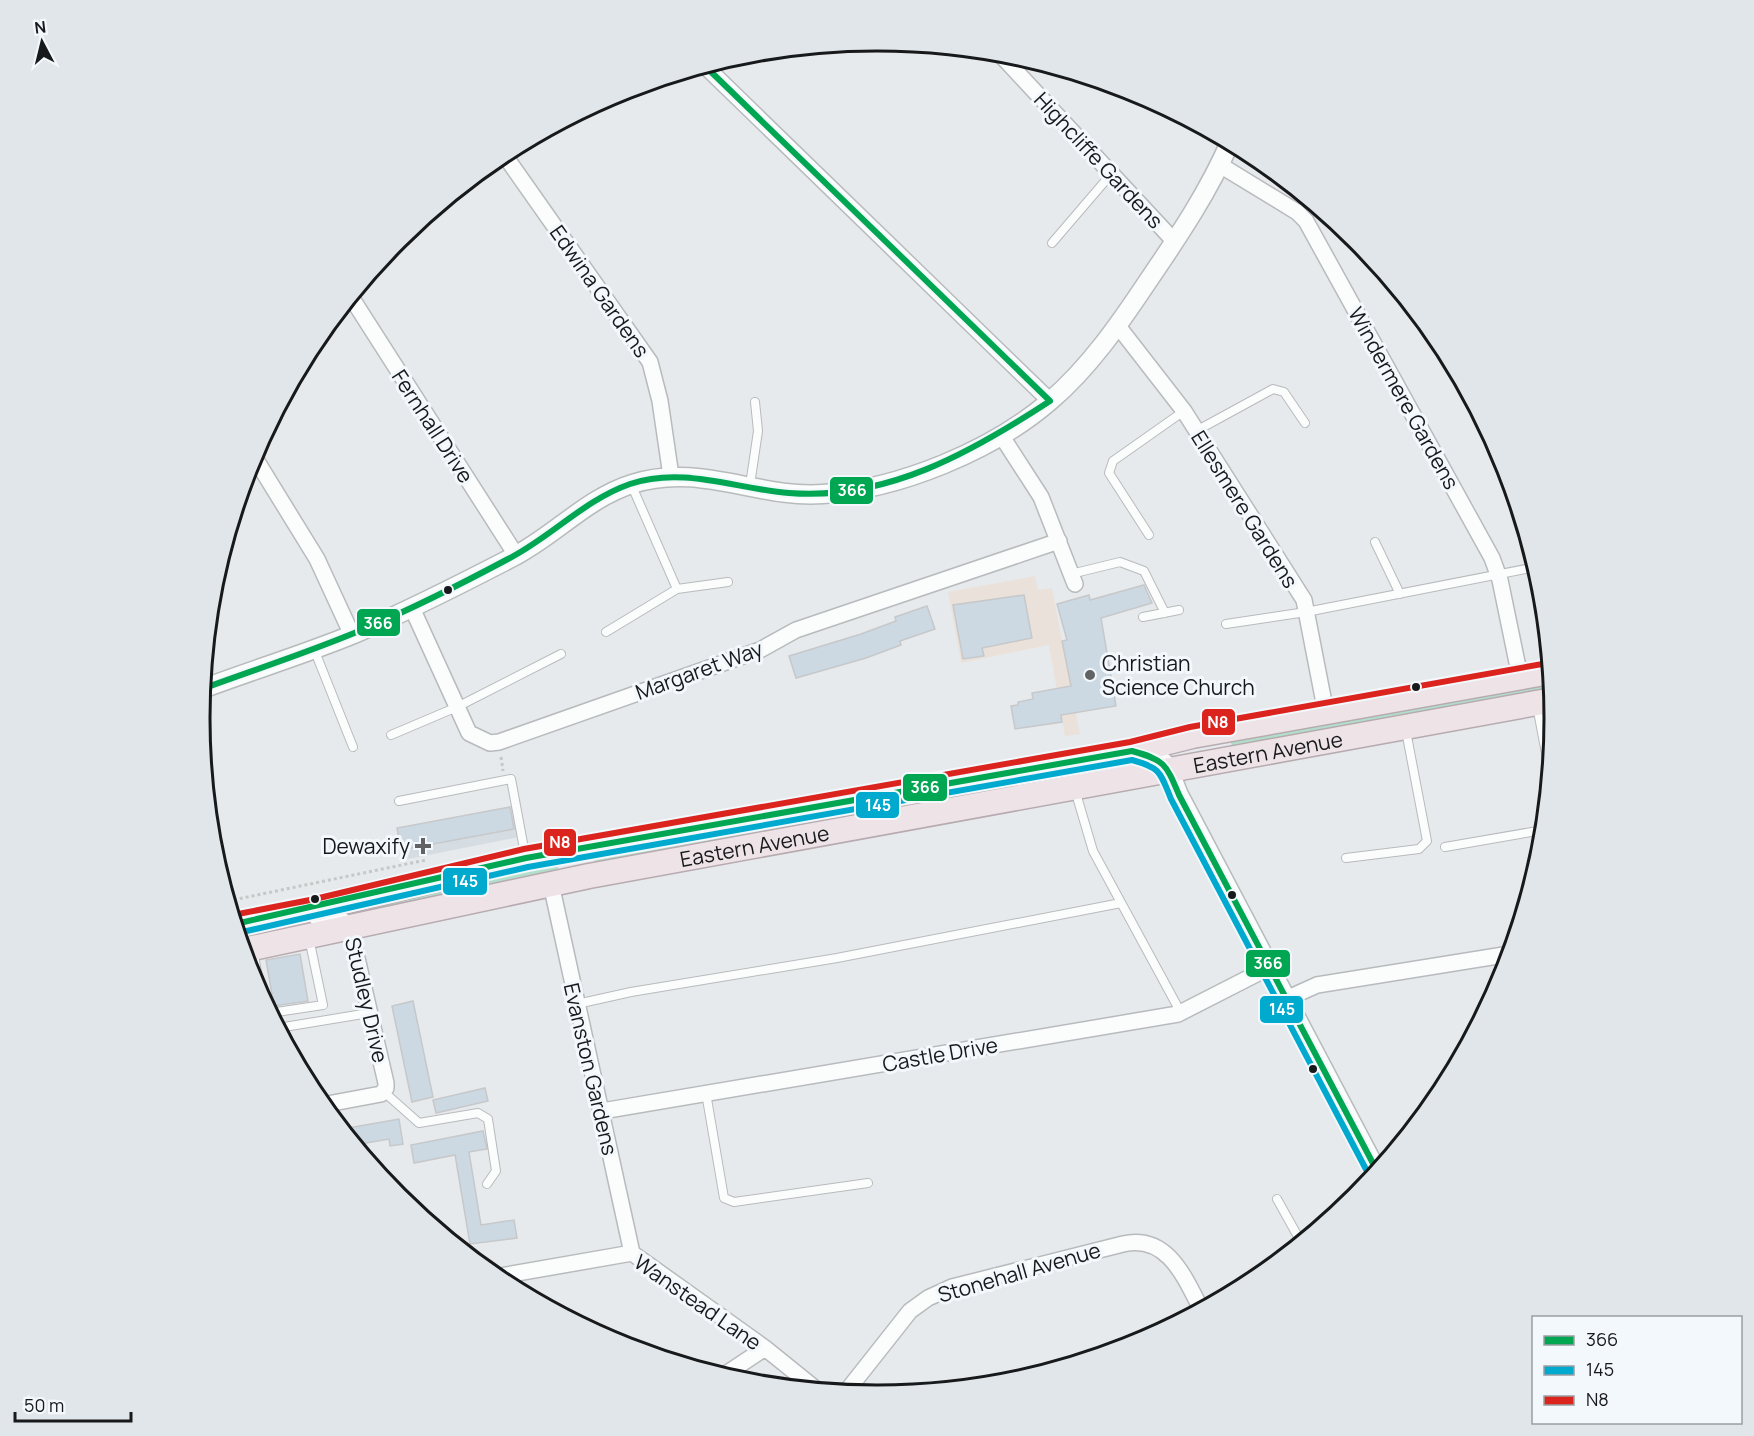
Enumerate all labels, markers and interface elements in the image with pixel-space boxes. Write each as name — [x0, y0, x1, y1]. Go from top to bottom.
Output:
north arrow — [12, 12, 72, 72]
text: N — [33, 15, 47, 39]
street label: Highcliffe Gardens — [1028, 86, 1170, 234]
street label: Edwina Gardens — [544, 219, 656, 363]
street label: Windermere Gardens — [1342, 302, 1466, 494]
street label: Fernhall Drive — [386, 364, 480, 488]
street label: Ellesmere Gardens — [1185, 425, 1305, 593]
line badge: 366 — [829, 476, 874, 505]
text: 366 — [837, 479, 867, 501]
unlabelled marker — [442, 584, 454, 596]
line badge: 366 — [356, 608, 401, 637]
text: 366 — [363, 612, 393, 634]
street label: Margaret Way — [631, 634, 767, 706]
place label: Christian Science Church — [1102, 649, 1255, 701]
marker: Christian Science Church — [1083, 668, 1097, 682]
unlabelled marker — [1410, 681, 1422, 693]
line badge: N8 — [1201, 708, 1236, 736]
text: N8 — [1207, 711, 1229, 733]
street label: Eastern Avenue — [1191, 725, 1345, 779]
line badge: 366 — [902, 773, 948, 802]
text: 366 — [910, 776, 940, 798]
line badge: 145 — [855, 791, 900, 819]
text: 145 — [865, 794, 891, 816]
street label: Eastern Avenue — [678, 818, 831, 873]
line badge: N8 — [543, 828, 577, 857]
text: N8 — [549, 831, 571, 853]
place label: Dewaxify — [322, 832, 410, 860]
marker: Dewaxify — [414, 837, 432, 855]
line badge: 145 — [442, 867, 488, 896]
text: 145 — [452, 870, 478, 892]
unlabelled marker — [1226, 889, 1238, 901]
unlabelled marker — [309, 893, 321, 905]
street label: Studley Drive — [339, 935, 395, 1065]
line badge: 366 — [1245, 949, 1291, 978]
text: 366 — [1253, 952, 1283, 974]
street label: Evanston Gardens — [558, 980, 624, 1158]
line badge: 145 — [1259, 995, 1304, 1024]
text: 145 — [1269, 998, 1295, 1020]
street label: Castle Drive — [880, 1030, 1000, 1078]
unlabelled marker — [1307, 1063, 1319, 1075]
street label: Stonehall Avenue — [934, 1235, 1104, 1309]
street label: Wanstead Lane — [629, 1248, 767, 1356]
legend — [1532, 1316, 1742, 1424]
text: 366 — [1586, 1327, 1618, 1351]
text: 145 — [1586, 1357, 1614, 1381]
scale bar — [15, 1385, 130, 1423]
text: N8 — [1586, 1387, 1609, 1411]
text: 50 m — [24, 1393, 64, 1417]

